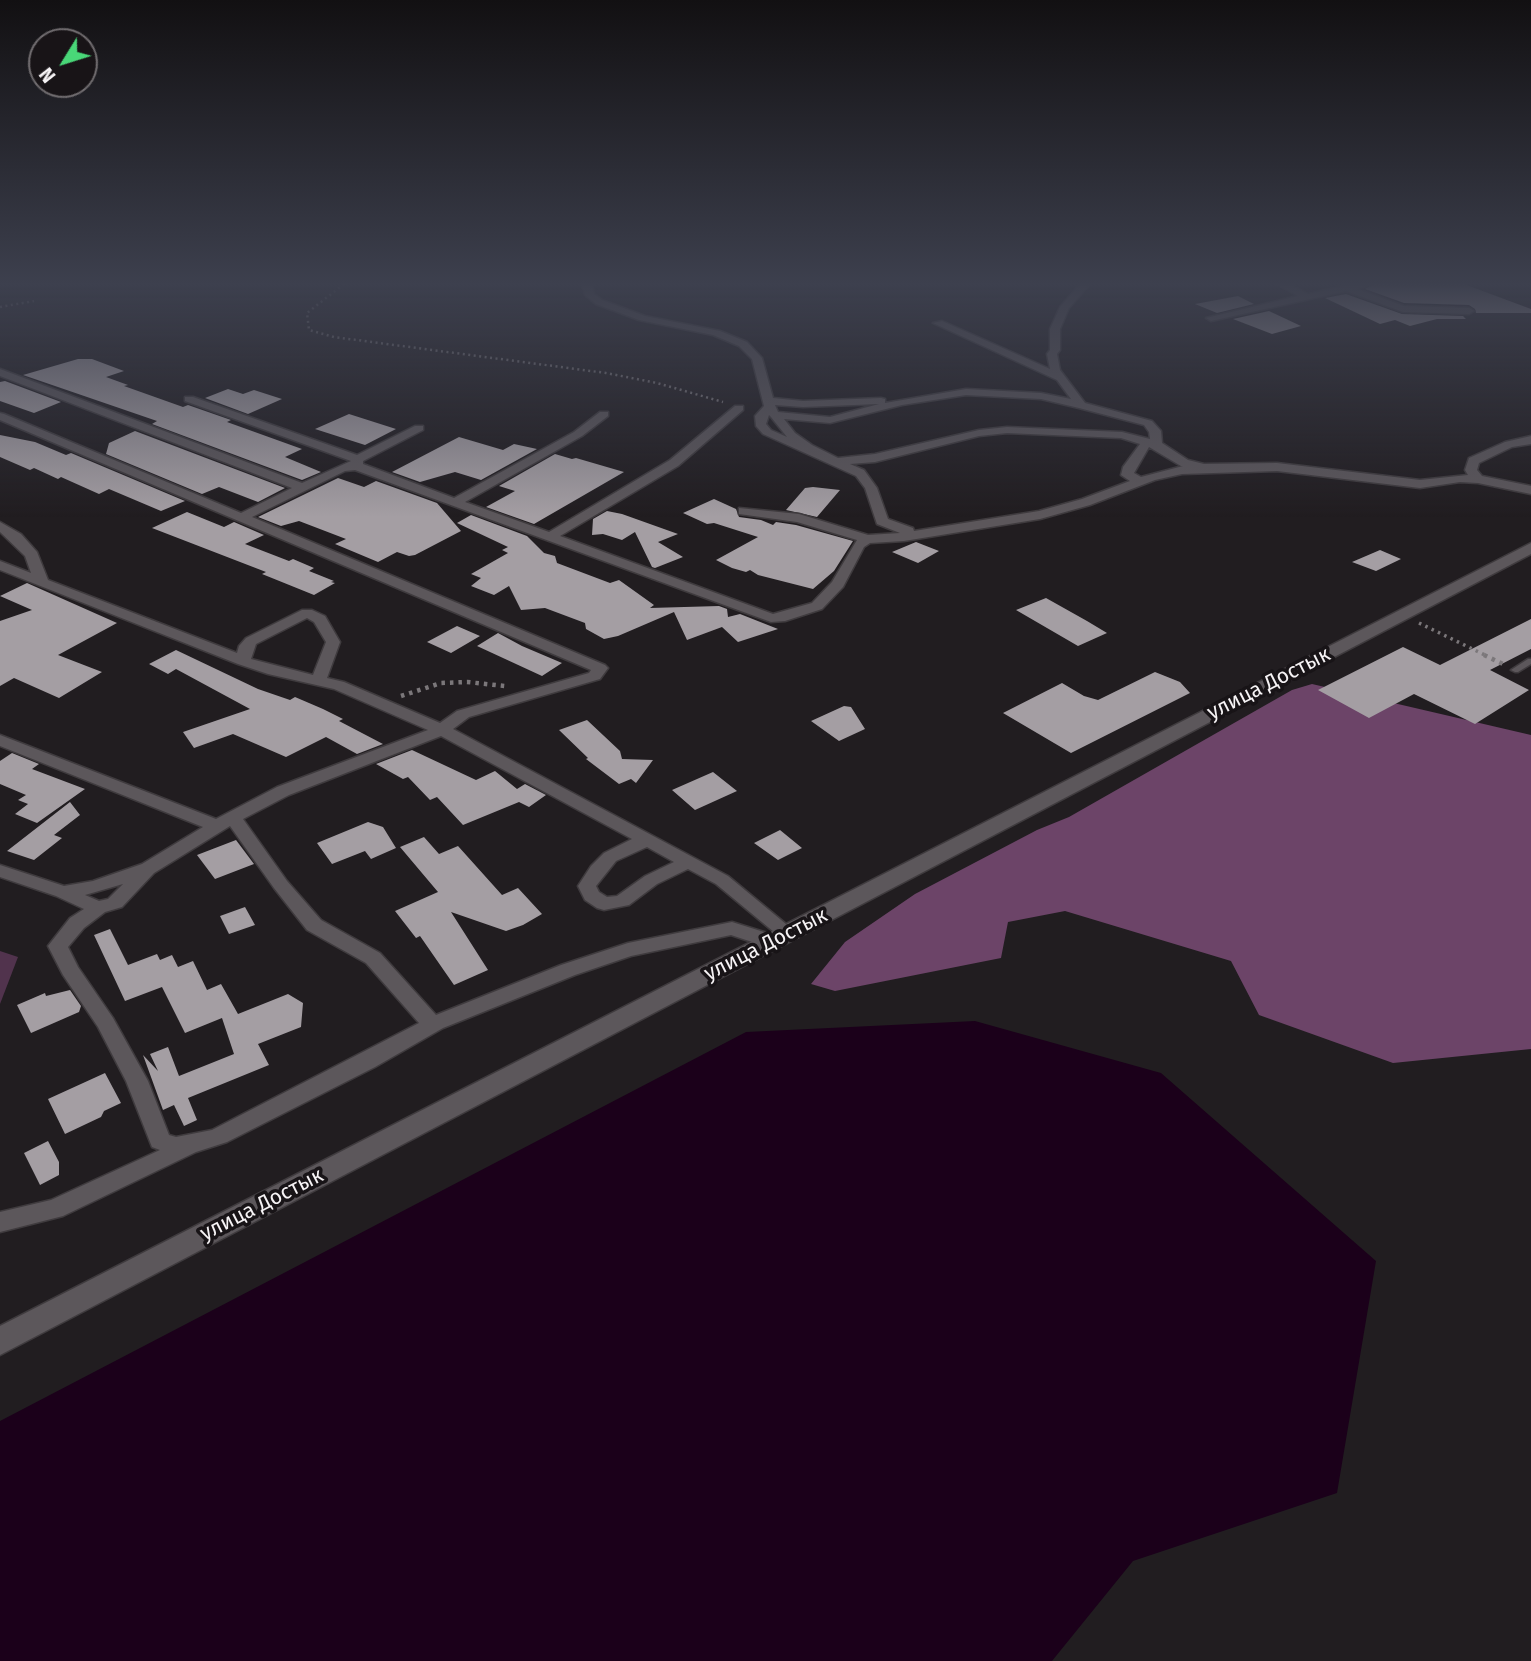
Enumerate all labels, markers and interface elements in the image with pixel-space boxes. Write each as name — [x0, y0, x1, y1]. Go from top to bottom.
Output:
north arrow — [28, 28, 98, 98]
text: N — [35, 63, 61, 87]
street label: улица Достык — [1203, 642, 1335, 726]
street label: улица Достык — [700, 903, 832, 987]
street label: улица Достык — [196, 1163, 328, 1247]

